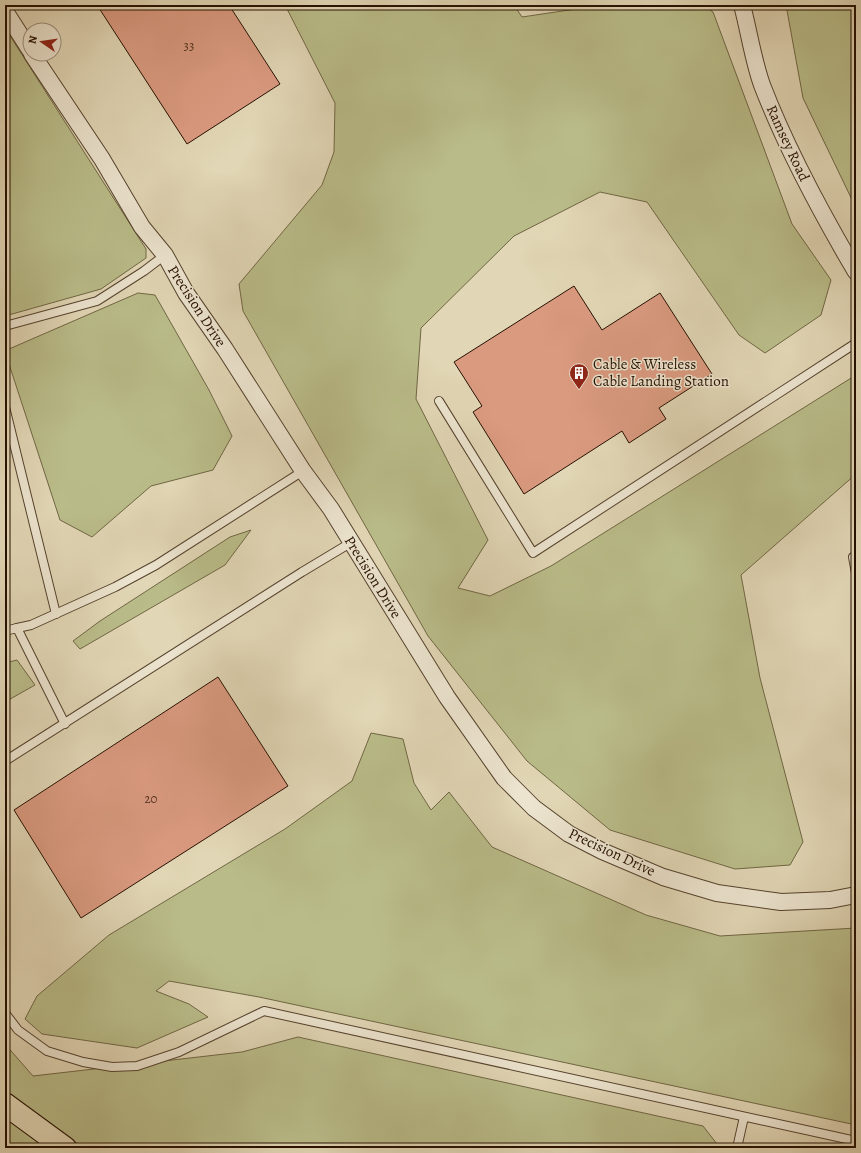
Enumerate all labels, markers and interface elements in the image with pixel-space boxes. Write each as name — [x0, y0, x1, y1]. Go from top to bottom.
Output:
north arrow — [22, 22, 62, 62]
text: N — [25, 34, 41, 45]
house number: 33 — [184, 37, 194, 54]
street label: Ramsey Road — [762, 102, 815, 185]
street label: Precision Drive — [163, 261, 231, 351]
place label: Cable & Wireless Cable Landing Station — [593, 354, 729, 391]
building icon: Cable & Wireless Cable Landing Station — [568, 362, 590, 390]
street label: Precision Drive — [340, 532, 406, 622]
house number: 20 — [144, 790, 158, 807]
street label: Precision Drive — [565, 823, 659, 881]

